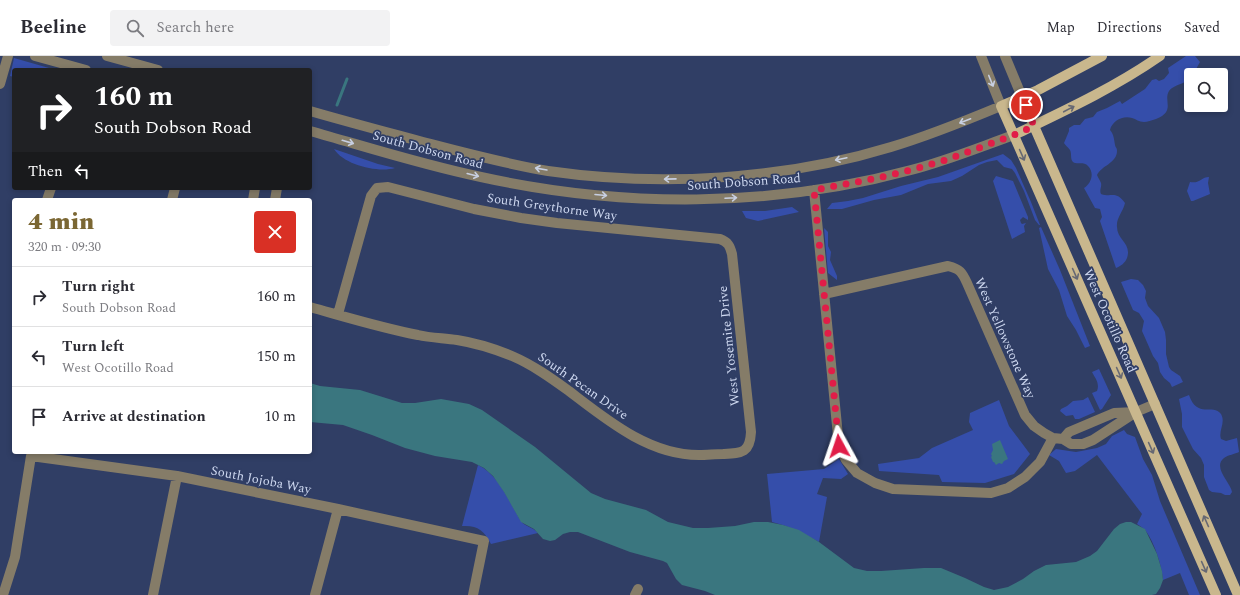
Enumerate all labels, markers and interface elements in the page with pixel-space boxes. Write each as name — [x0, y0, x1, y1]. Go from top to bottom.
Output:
search box — [110, 10, 390, 46]
text: Beeline — [20, 13, 86, 42]
text: Search here — [156, 16, 234, 39]
icon: search — [124, 17, 146, 39]
text: Map — [1047, 17, 1075, 38]
text: Directions — [1097, 17, 1162, 38]
text: Saved — [1184, 17, 1220, 38]
map controls — [1184, 68, 1228, 112]
button: search — [1184, 68, 1228, 112]
text: 160 m — [94, 75, 173, 118]
one-way arrow — [987, 75, 995, 87]
icon: right — [28, 84, 80, 136]
pin — [1009, 88, 1043, 122]
icon: arrive — [1015, 94, 1037, 116]
one-way arrow — [1063, 105, 1075, 112]
text: South Dobson Road — [94, 114, 252, 141]
one-way arrow — [959, 117, 971, 125]
street label: South Dobson Road — [370, 126, 486, 174]
one-way arrow — [341, 138, 354, 146]
one-way arrow — [1019, 148, 1026, 160]
one-way arrow — [835, 156, 848, 164]
text: Then — [28, 160, 63, 183]
icon: left — [71, 160, 93, 182]
one-way arrow — [535, 165, 548, 173]
street label: South Dobson Road — [686, 168, 802, 196]
one-way arrow — [466, 172, 479, 180]
one-way arrow — [664, 175, 677, 183]
street label: South Greythorne Way — [486, 188, 619, 226]
one-way arrow — [594, 191, 607, 198]
one-way arrow — [724, 195, 737, 202]
text: 4 min — [28, 204, 94, 240]
button: close — [254, 211, 296, 253]
text: 320 m · 09:30 — [28, 237, 101, 257]
street label: West Ocotillo Road — [1078, 266, 1142, 376]
one-way arrow — [1071, 267, 1079, 279]
street label: West Yellowstone Way — [969, 274, 1041, 402]
text: Turn right — [62, 275, 135, 298]
text: 160 m — [257, 285, 296, 308]
street label: West Yosemite Drive — [713, 285, 745, 407]
icon: right — [28, 286, 50, 308]
text: South Dobson Road — [62, 298, 176, 318]
text: Turn left — [62, 335, 124, 358]
text: 150 m — [257, 345, 296, 368]
icon: left — [28, 346, 50, 368]
street label: South Pecan Drive — [534, 347, 632, 425]
text: West Ocotillo Road — [62, 358, 174, 378]
one-way arrow — [1115, 367, 1123, 379]
text: Arrive at destination — [62, 405, 206, 428]
text: 10 m — [264, 405, 296, 428]
icon: arrive — [28, 406, 50, 428]
position arrow — [818, 425, 860, 467]
one-way arrow — [1148, 441, 1155, 453]
street label: South Jojoba Way — [209, 460, 314, 500]
one-way arrow — [1202, 515, 1209, 527]
one-way arrow — [1200, 560, 1208, 572]

